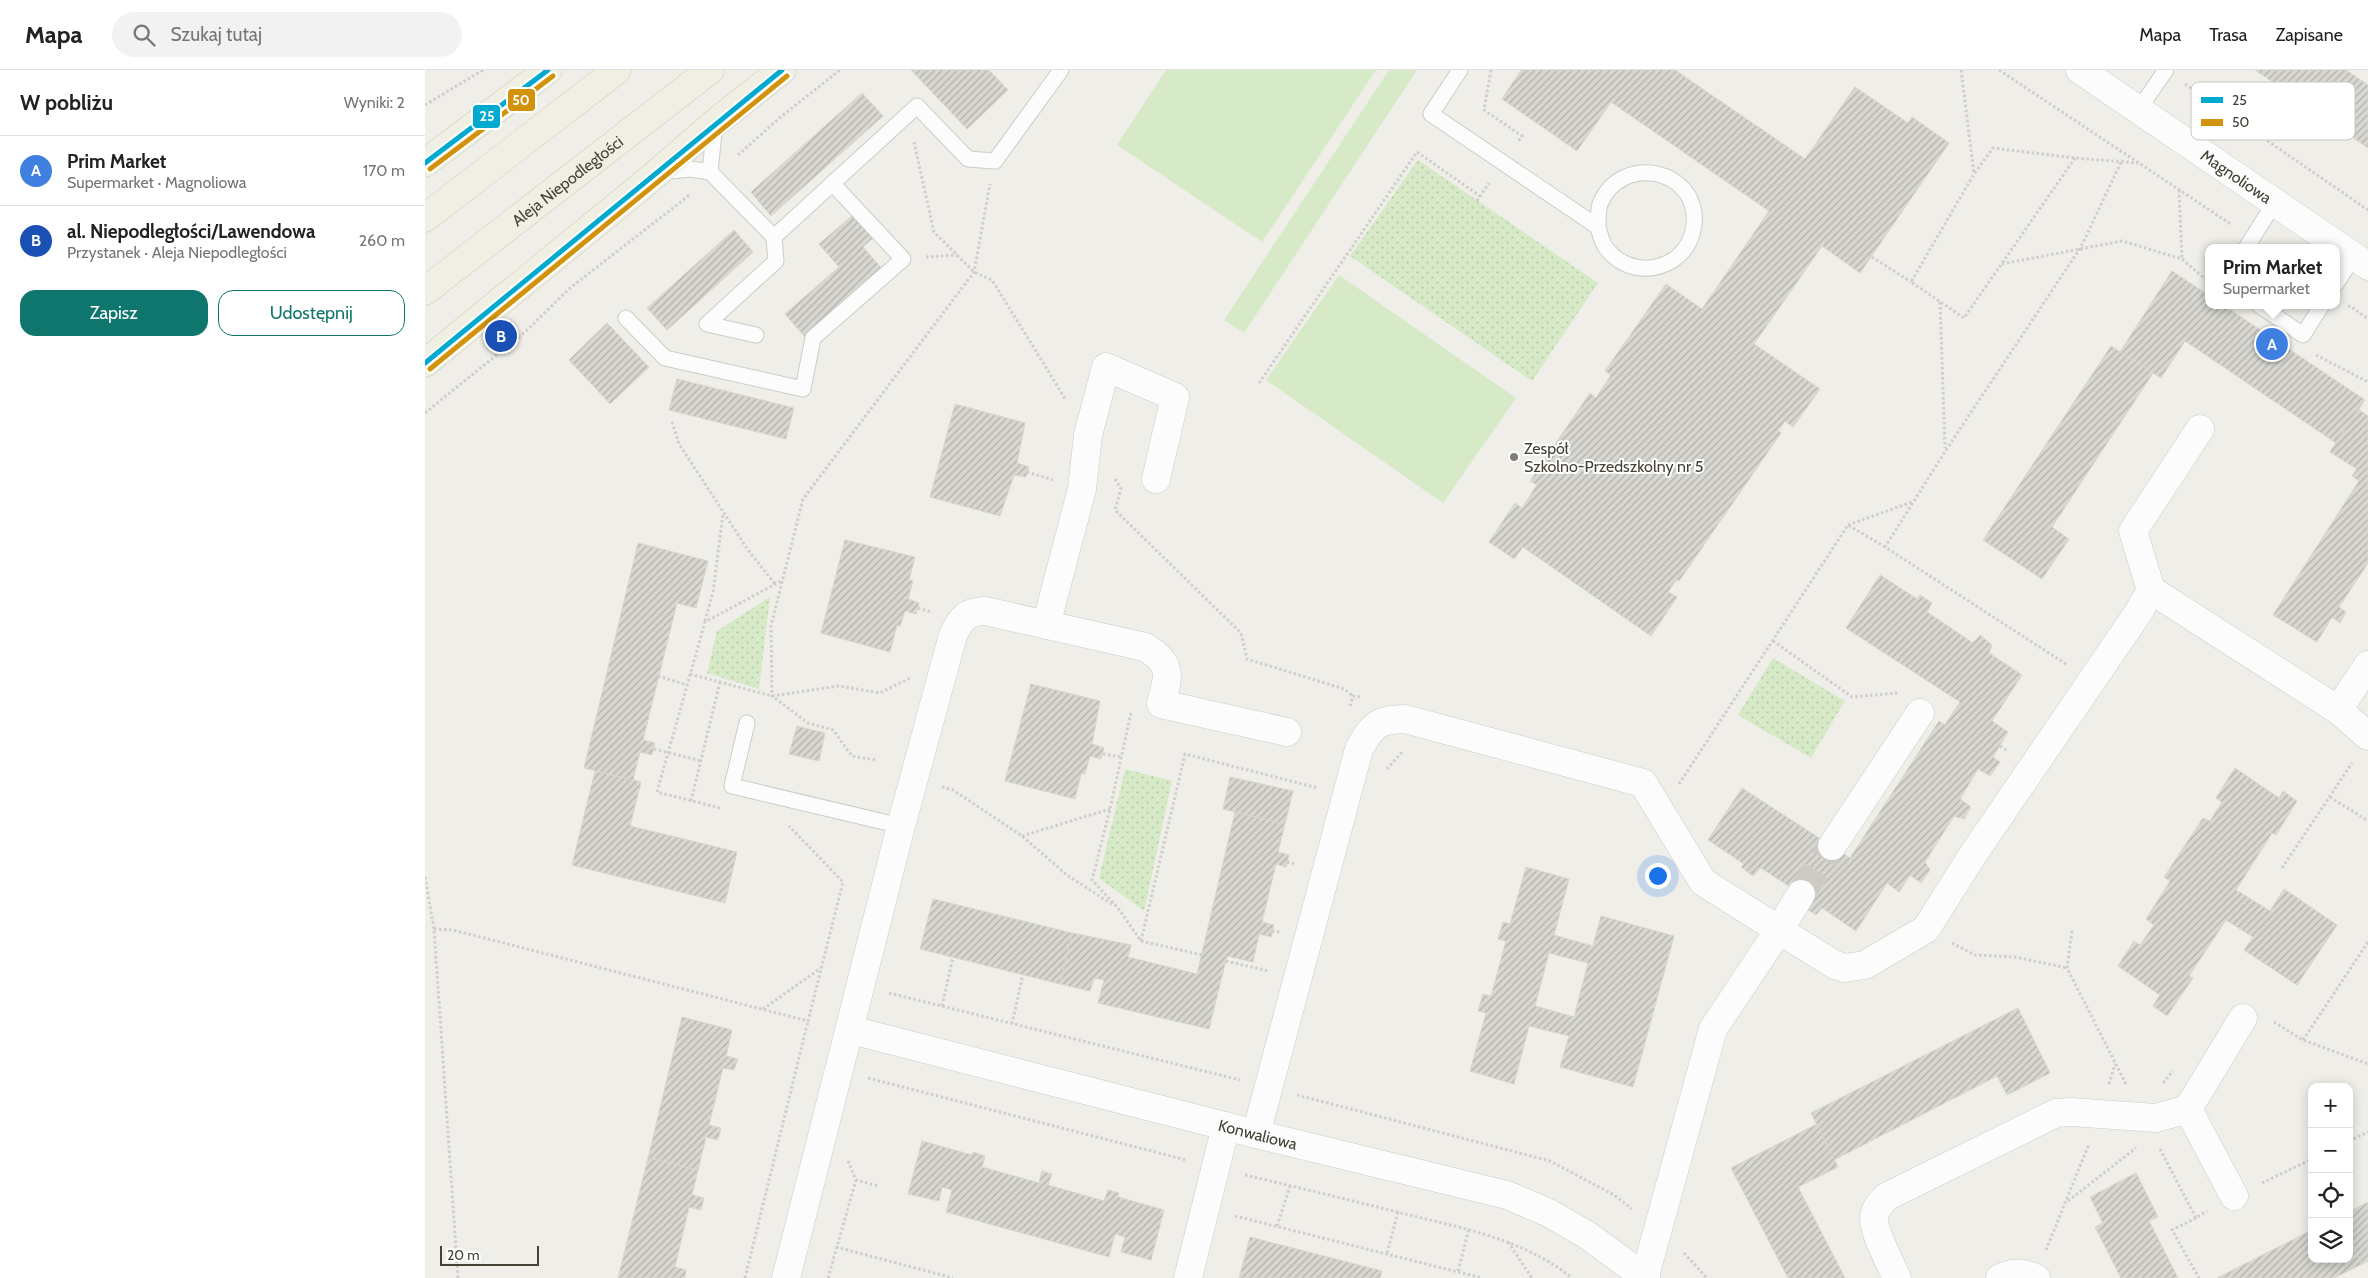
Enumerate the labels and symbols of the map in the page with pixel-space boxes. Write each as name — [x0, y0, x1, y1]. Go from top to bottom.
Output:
legend — [2191, 82, 2355, 140]
line badge: 50 — [507, 88, 536, 112]
text: 50 — [512, 91, 530, 109]
text: 25 — [2232, 91, 2247, 109]
line badge: 25 — [472, 104, 501, 129]
text: 25 — [480, 107, 494, 125]
text: 50 — [2232, 113, 2250, 131]
street label: Aleja Niepodległości — [508, 132, 627, 230]
street label: Magnoliowa — [2197, 146, 2275, 208]
pin: B — [485, 317, 517, 355]
pin: A — [2256, 325, 2288, 363]
place label: Zespół Szkolno-Przedszkolny nr 5 — [1524, 439, 1703, 476]
marker: Zespół Szkolno-Przedszkolny nr 5 — [1508, 451, 1520, 463]
your location — [1645, 863, 1671, 889]
street label: Konwaliowa — [1216, 1116, 1299, 1154]
scale bar — [440, 1243, 539, 1266]

